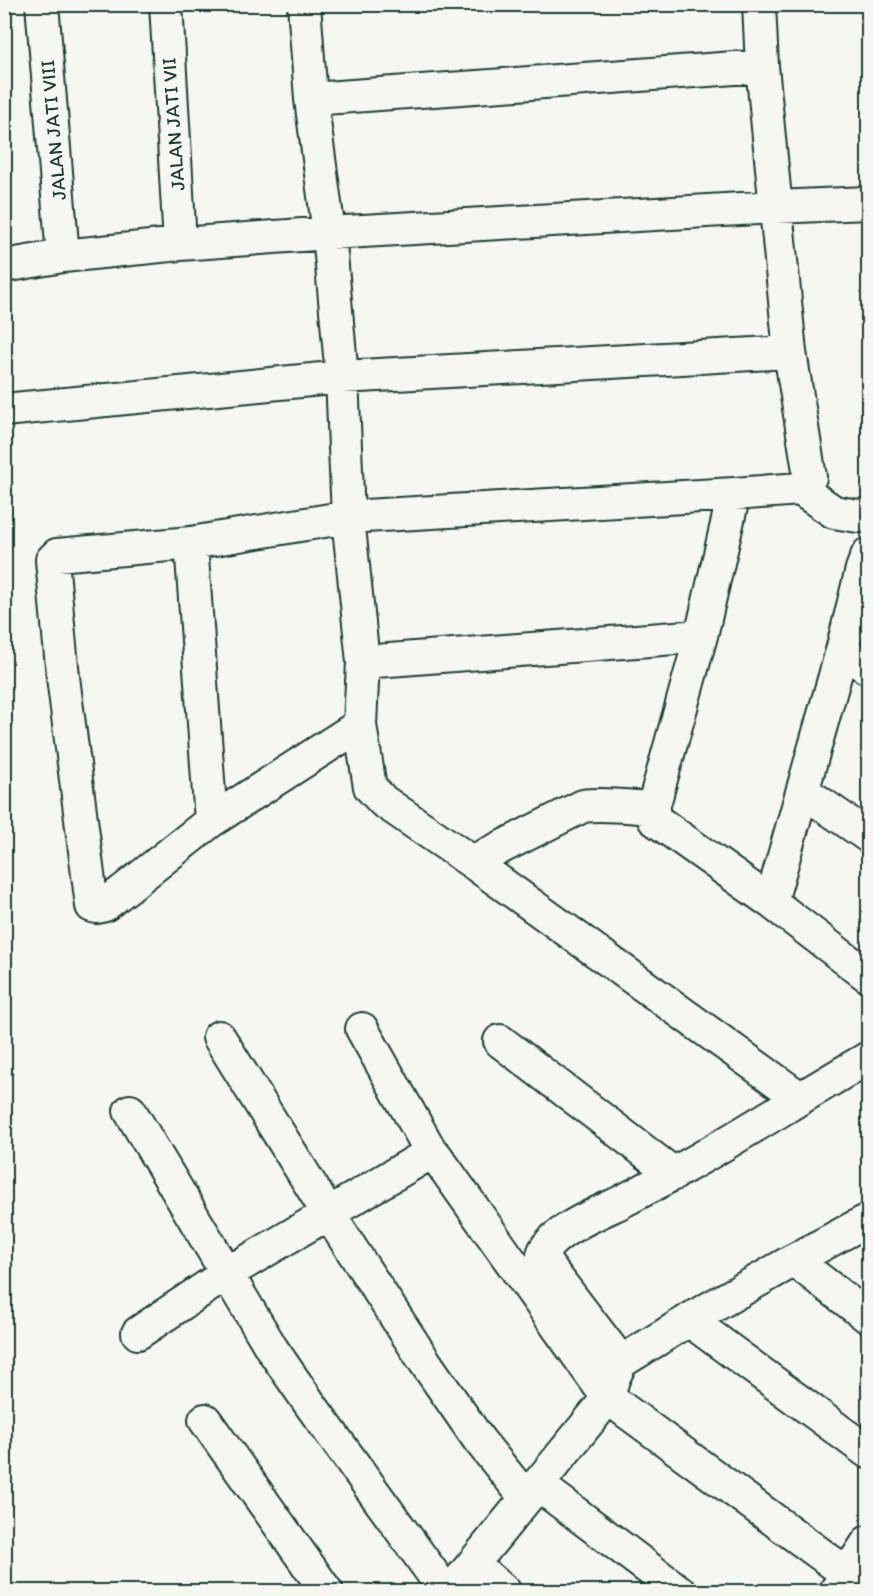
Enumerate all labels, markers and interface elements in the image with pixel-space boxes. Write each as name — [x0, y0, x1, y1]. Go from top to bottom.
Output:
street label: JALAN JATI VII — [156, 57, 190, 191]
street label: JALAN JATI VIII — [35, 59, 71, 201]

